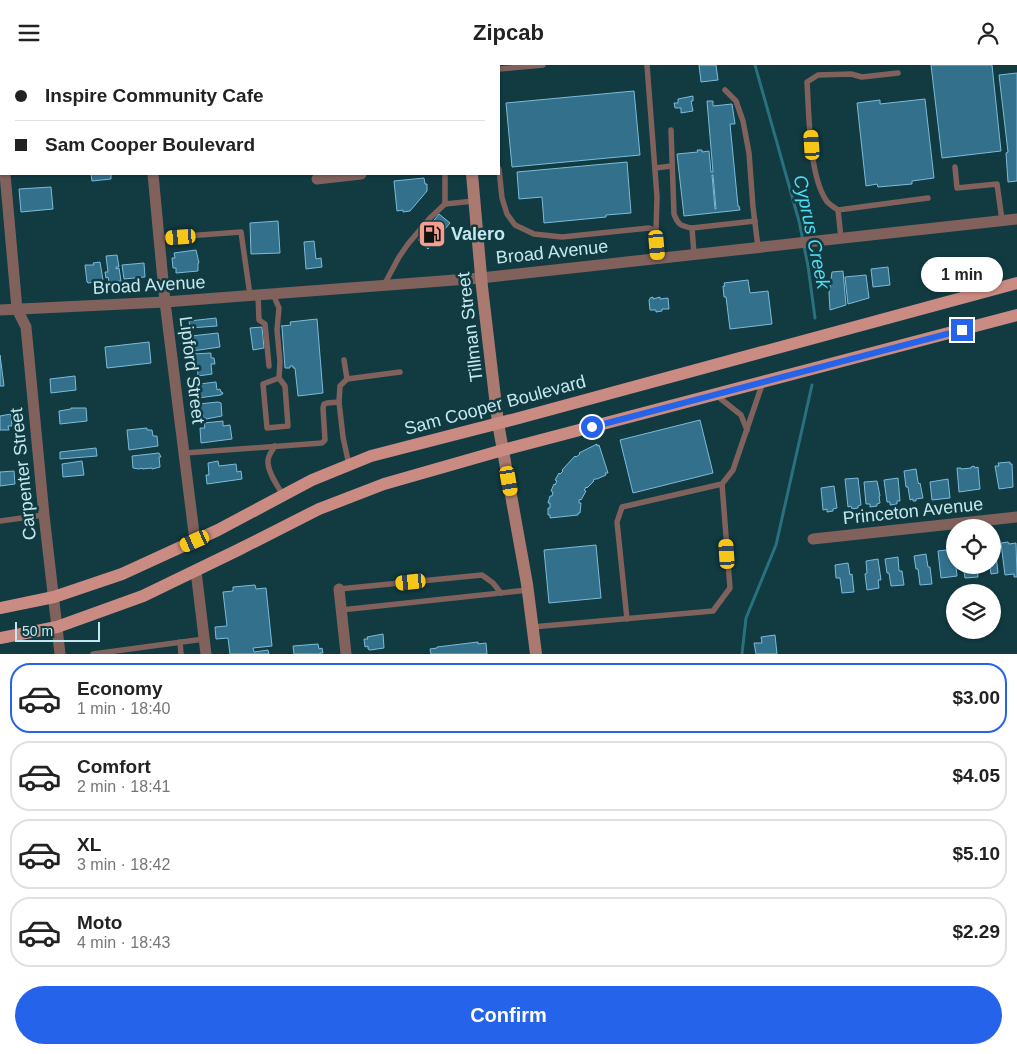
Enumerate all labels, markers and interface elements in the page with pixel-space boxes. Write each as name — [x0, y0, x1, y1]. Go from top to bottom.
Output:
icon: menu — [15, 19, 43, 47]
icon: person — [974, 19, 1002, 47]
text: Zipcab — [473, 20, 544, 45]
text: Inspire Community Cafe — [45, 85, 264, 106]
car — [803, 130, 820, 160]
text: Sam Cooper Boulevard — [45, 134, 255, 155]
water label: Cyprus Creek — [790, 173, 835, 292]
fuel station icon: Valero — [417, 219, 447, 249]
place label: Valero — [451, 224, 505, 244]
car — [165, 228, 196, 246]
car — [648, 229, 665, 261]
street label: Broad Avenue — [495, 236, 609, 268]
callout: 1 min — [921, 257, 1003, 293]
text: 1 min — [941, 266, 983, 283]
street label: Tillman Street — [453, 271, 487, 383]
street label: Broad Avenue — [92, 272, 206, 298]
street label: Lipford Street — [175, 315, 209, 425]
route end — [951, 319, 973, 341]
street label: Sam Cooper Boulevard — [402, 371, 588, 439]
street label: Carpenter Street — [6, 407, 40, 541]
route start — [581, 416, 603, 438]
car — [499, 465, 518, 497]
street label: Princeton Avenue — [842, 494, 984, 528]
map controls — [946, 519, 1001, 639]
button: locate — [946, 519, 1001, 574]
car — [178, 528, 211, 554]
car — [718, 539, 735, 569]
car — [395, 573, 426, 591]
button: layers — [946, 584, 1001, 639]
scale bar — [15, 619, 100, 642]
text: 50 m — [22, 623, 53, 639]
icon: car — [17, 676, 62, 721]
text: Economy — [77, 678, 163, 699]
text: $3.00 — [952, 687, 1000, 708]
text: 1 min · 18:40 — [77, 700, 170, 717]
icon: car — [17, 754, 62, 799]
text: Comfort — [77, 756, 151, 777]
text: $4.05 — [952, 765, 1000, 786]
text: 2 min · 18:41 — [77, 778, 170, 795]
icon: car — [17, 832, 62, 877]
text: XL — [77, 834, 101, 855]
text: $5.10 — [952, 843, 1000, 864]
text: 3 min · 18:42 — [77, 856, 170, 873]
icon: car — [17, 910, 62, 955]
text: Moto — [77, 912, 122, 933]
text: $2.29 — [952, 921, 1000, 942]
text: 4 min · 18:43 — [77, 934, 170, 951]
button: Confirm — [15, 986, 1002, 1044]

